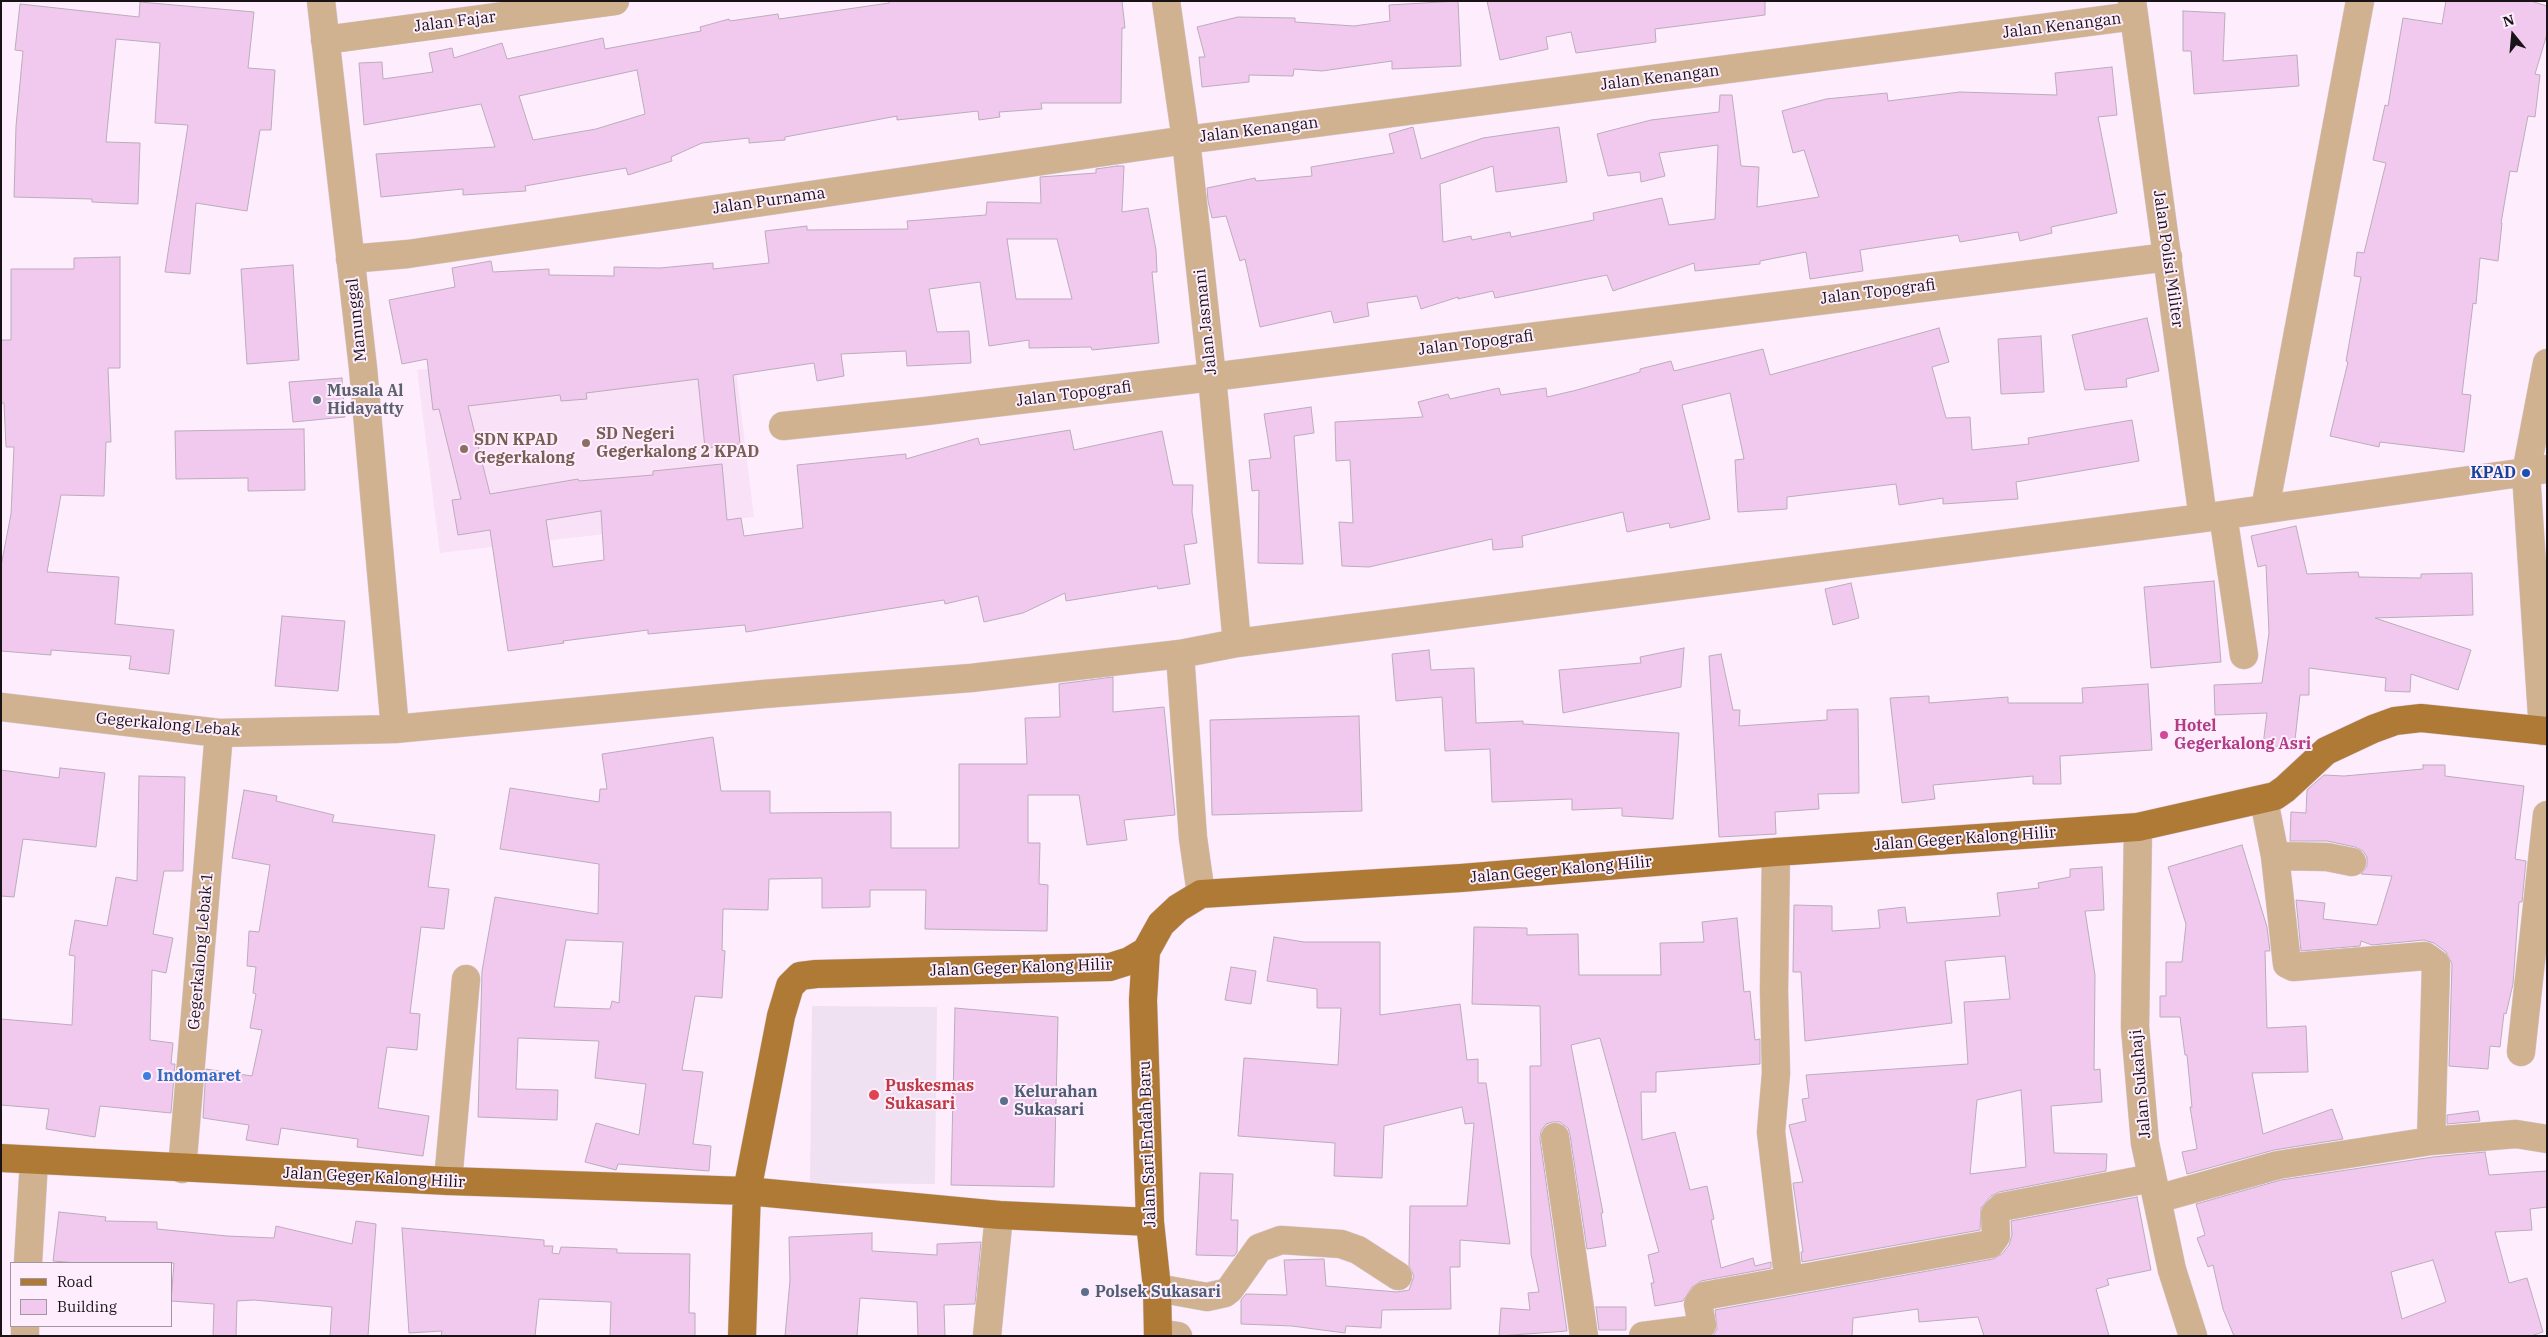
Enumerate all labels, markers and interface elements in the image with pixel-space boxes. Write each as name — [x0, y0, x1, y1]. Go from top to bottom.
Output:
street label: Jalan Fajar — [413, 7, 497, 37]
street label: Jalan Kenangan — [2001, 9, 2123, 43]
north arrow — [2488, 10, 2538, 60]
text: N — [2501, 10, 2517, 31]
street label: Jalan Kenangan — [1599, 61, 1721, 95]
street label: Jalan Kenangan — [1198, 113, 1320, 147]
street label: Jalan Purnama — [712, 184, 826, 218]
street label: Jalan Polisi Militer — [2149, 189, 2187, 329]
street label: Jalan Jasmani — [1191, 268, 1221, 376]
street label: Jalan Topografi — [1819, 275, 1937, 309]
street label: Manunggal — [343, 277, 371, 363]
street label: Jalan Topografi — [1417, 326, 1535, 360]
street label: Jalan Topografi — [1015, 377, 1133, 411]
place label: Musala Al Hidayatty — [327, 381, 404, 419]
marker: Musala Al Hidayatty — [311, 394, 323, 406]
place label: SD Negeri Gegerkalong 2 KPAD — [596, 424, 759, 462]
place label: SDN KPAD Gegerkalong — [474, 430, 575, 468]
marker: SD Negeri Gegerkalong 2 KPAD — [580, 437, 592, 449]
marker: SDN KPAD Gegerkalong — [458, 443, 470, 455]
place label: KPAD — [2471, 463, 2516, 483]
marker: KPAD — [2520, 467, 2532, 479]
street label: Gegerkalong Lebak — [95, 709, 241, 741]
place label: Hotel Gegerkalong Asri — [2174, 716, 2311, 754]
marker: Hotel Gegerkalong Asri — [2158, 729, 2170, 741]
street label: Jalan Geger Kalong Hilir — [1873, 823, 2057, 855]
street label: Jalan Geger Kalong Hilir — [1469, 852, 1653, 888]
street label: Gegerkalong Lebak 1 — [185, 871, 217, 1031]
street label: Jalan Geger Kalong Hilir — [930, 955, 1112, 981]
street label: Jalan Sukahaji — [2127, 1029, 2155, 1139]
street label: Jalan Sari Endah Baru — [1135, 1060, 1161, 1228]
place label: Indomaret — [157, 1066, 241, 1086]
marker: Indomaret — [141, 1070, 153, 1082]
place label: Puskesmas Sukasari — [885, 1076, 974, 1114]
place label: Kelurahan Sukasari — [1014, 1082, 1098, 1120]
marker: Puskesmas Sukasari — [867, 1088, 881, 1102]
marker: Kelurahan Sukasari — [998, 1095, 1010, 1107]
street label: Jalan Geger Kalong Hilir — [282, 1164, 466, 1192]
legend — [10, 1262, 172, 1327]
text: Road — [57, 1272, 93, 1291]
place label: Polsek Sukasari — [1095, 1282, 1221, 1302]
marker: Polsek Sukasari — [1079, 1286, 1091, 1298]
text: Building — [57, 1297, 117, 1316]

